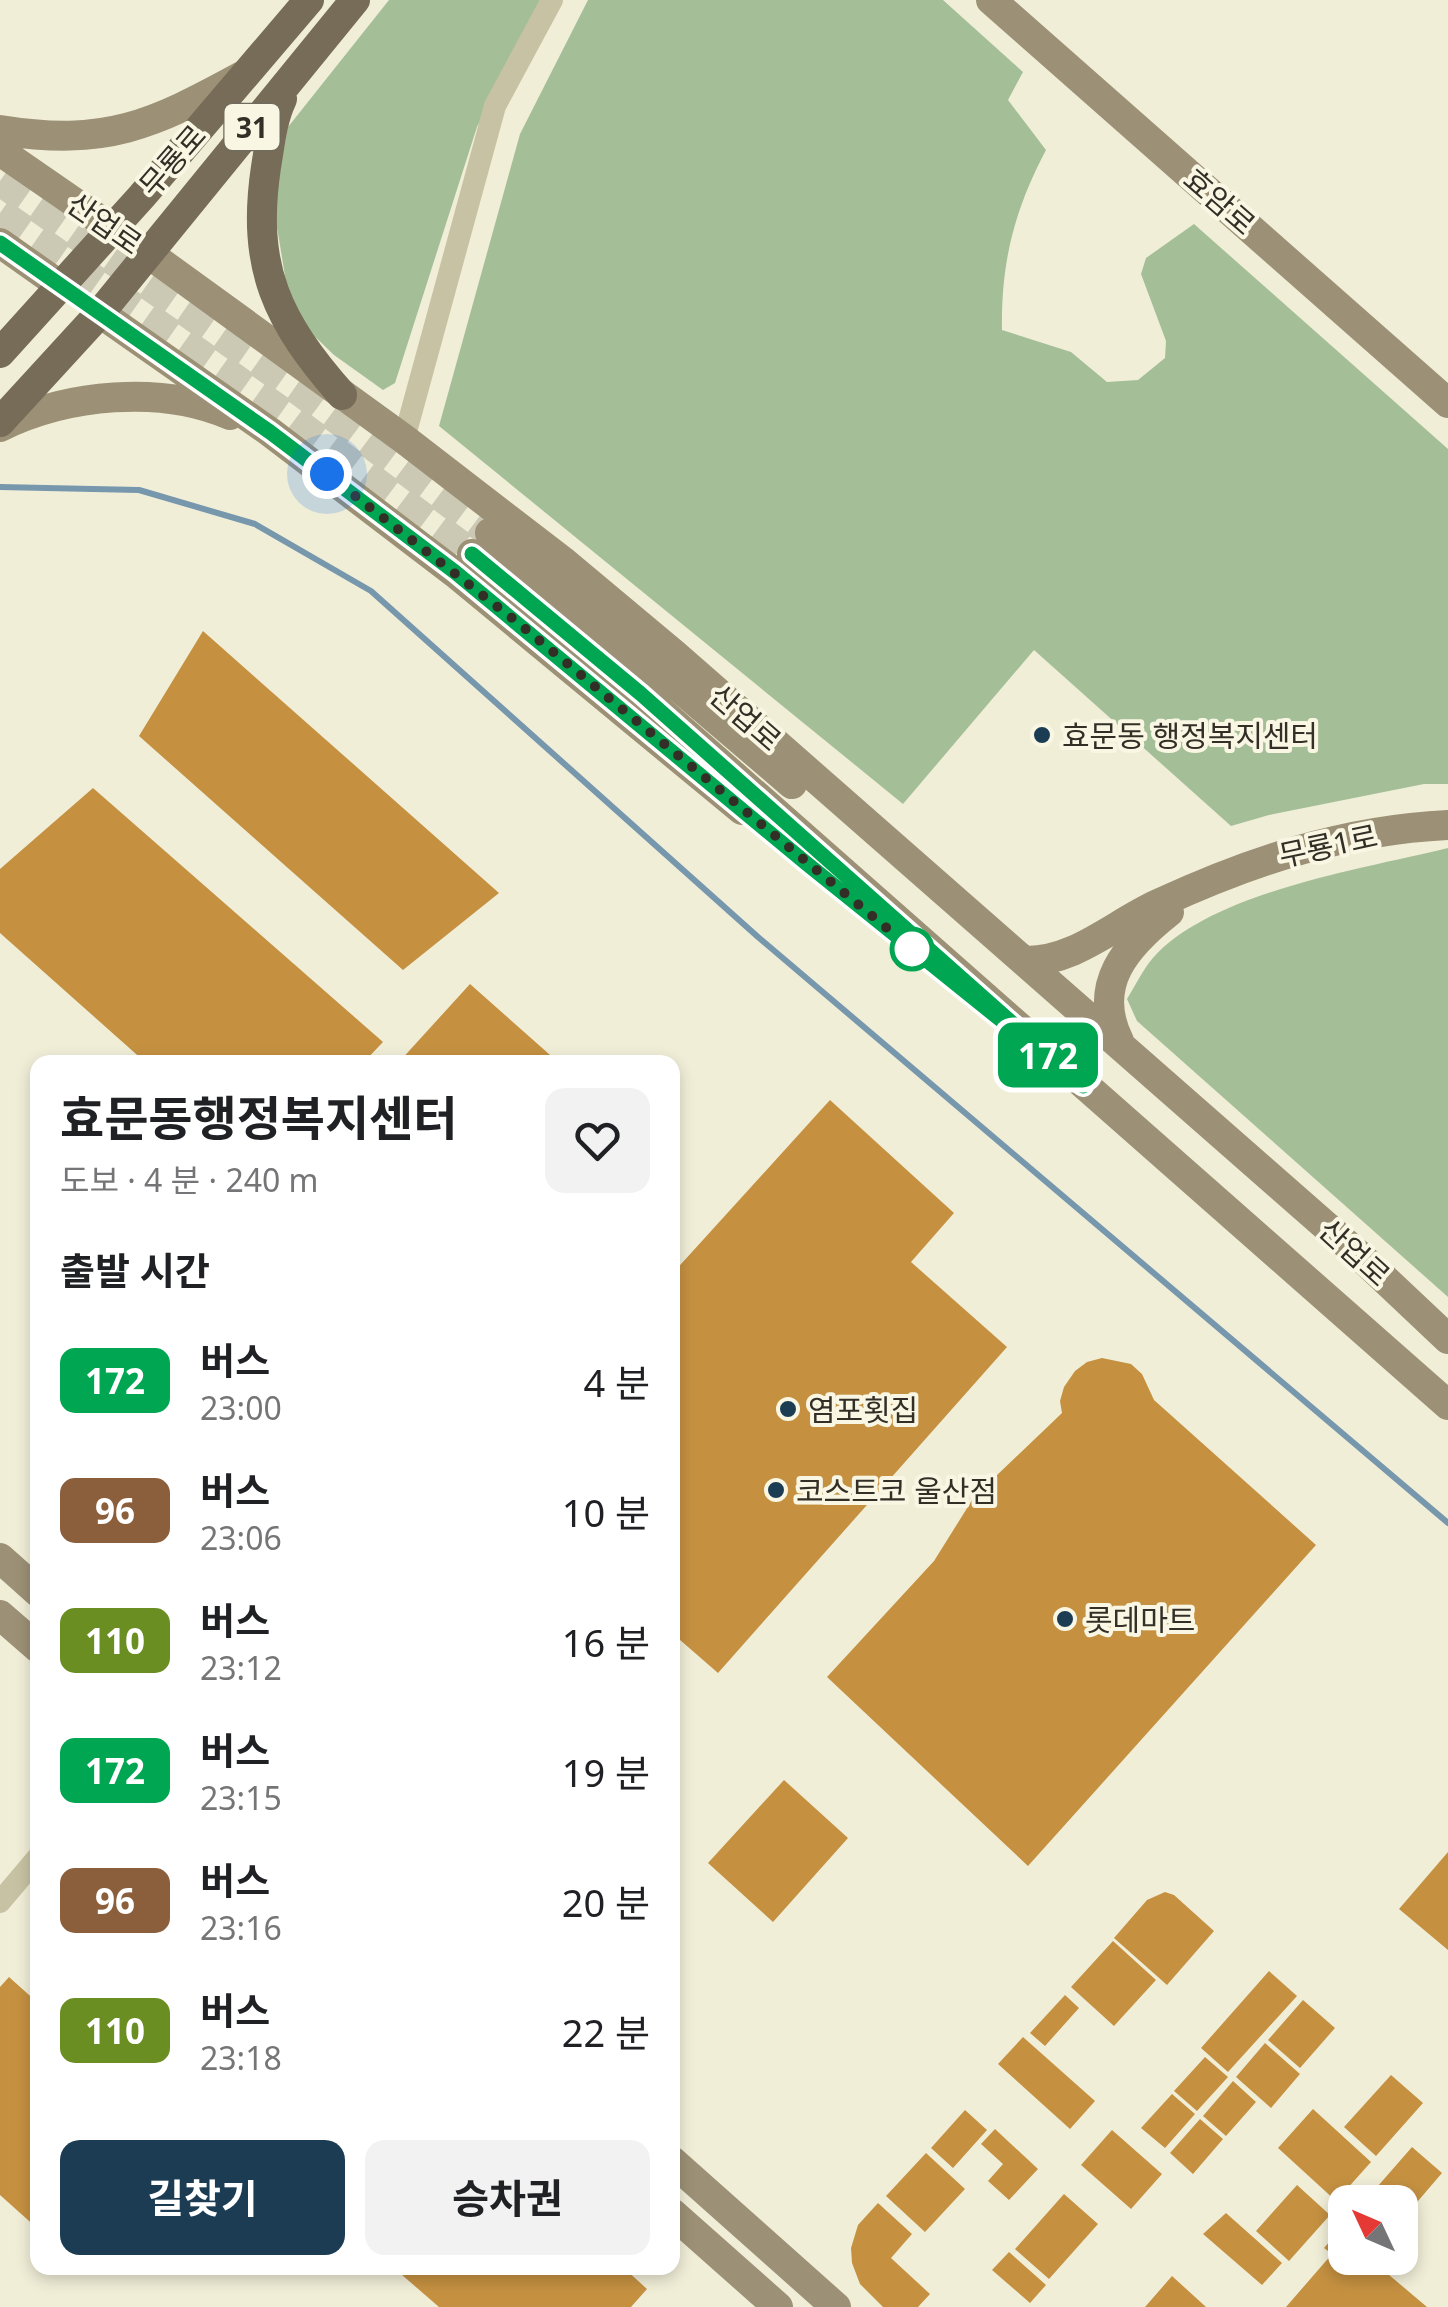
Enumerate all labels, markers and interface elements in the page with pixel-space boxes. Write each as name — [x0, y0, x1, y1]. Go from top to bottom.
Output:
road number: 31 — [224, 104, 280, 150]
street label: 무룡로 — [129, 115, 215, 205]
street label: 효암로 — [1175, 158, 1265, 244]
street label: 산업로 — [59, 182, 151, 264]
your location — [302, 449, 352, 499]
street label: 산업로 — [701, 674, 791, 760]
place label: 효문동 행정복지센터 — [1062, 715, 1318, 756]
marker: 효문동 행정복지센터 — [1031, 724, 1053, 746]
street label: 무룡1로 — [1275, 815, 1381, 875]
unlabelled marker — [891, 928, 933, 970]
line badge: 172 — [990, 1022, 1106, 1088]
text: 172 — [1018, 1032, 1078, 1079]
text: 효문동행정복지센터 — [60, 1085, 457, 1150]
button: heart — [545, 1088, 650, 1193]
text: 도보 · 4 분 · 240 m — [60, 1158, 319, 1201]
street label: 산업로 — [1311, 1209, 1399, 1295]
text: 출발 시간 — [60, 1244, 210, 1296]
text: 버스 — [200, 1334, 270, 1386]
text: 4 분 — [583, 1356, 650, 1408]
text: 172 — [85, 1357, 145, 1404]
text: 23:00 — [200, 1386, 282, 1429]
place label: 염포횟집 — [808, 1389, 918, 1430]
marker: 염포횟집 — [777, 1398, 799, 1420]
text: 버스 — [200, 1464, 270, 1516]
place label: 코스트코 울산점 — [796, 1470, 997, 1511]
marker: 코스트코 울산점 — [765, 1479, 787, 1501]
text: 10 분 — [562, 1486, 650, 1538]
text: 96 — [95, 1487, 135, 1534]
text: 23:06 — [200, 1516, 282, 1559]
text: 버스 — [200, 1594, 270, 1646]
place label: 롯데마트 — [1085, 1599, 1195, 1640]
marker: 롯데마트 — [1054, 1608, 1076, 1630]
text: 16 분 — [562, 1616, 650, 1668]
text: 110 — [85, 1617, 145, 1664]
text: 23:12 — [200, 1646, 282, 1689]
text: 버스 — [200, 1724, 270, 1776]
text: 19 분 — [562, 1746, 650, 1798]
text: 172 — [85, 1747, 145, 1794]
text: 23:15 — [200, 1776, 282, 1819]
text: 버스 — [200, 1854, 270, 1906]
text: 20 분 — [562, 1876, 650, 1928]
text: 96 — [95, 1877, 135, 1924]
text: 23:16 — [200, 1906, 282, 1949]
text: 버스 — [200, 1984, 270, 2036]
text: 22 분 — [562, 2006, 650, 2058]
text: 110 — [85, 2007, 145, 2054]
text: 23:18 — [200, 2036, 282, 2079]
button: 길찾기 — [60, 2140, 345, 2255]
button: 승차권 — [365, 2140, 650, 2255]
north arrow — [1328, 2185, 1418, 2275]
map controls — [1328, 2185, 1418, 2275]

